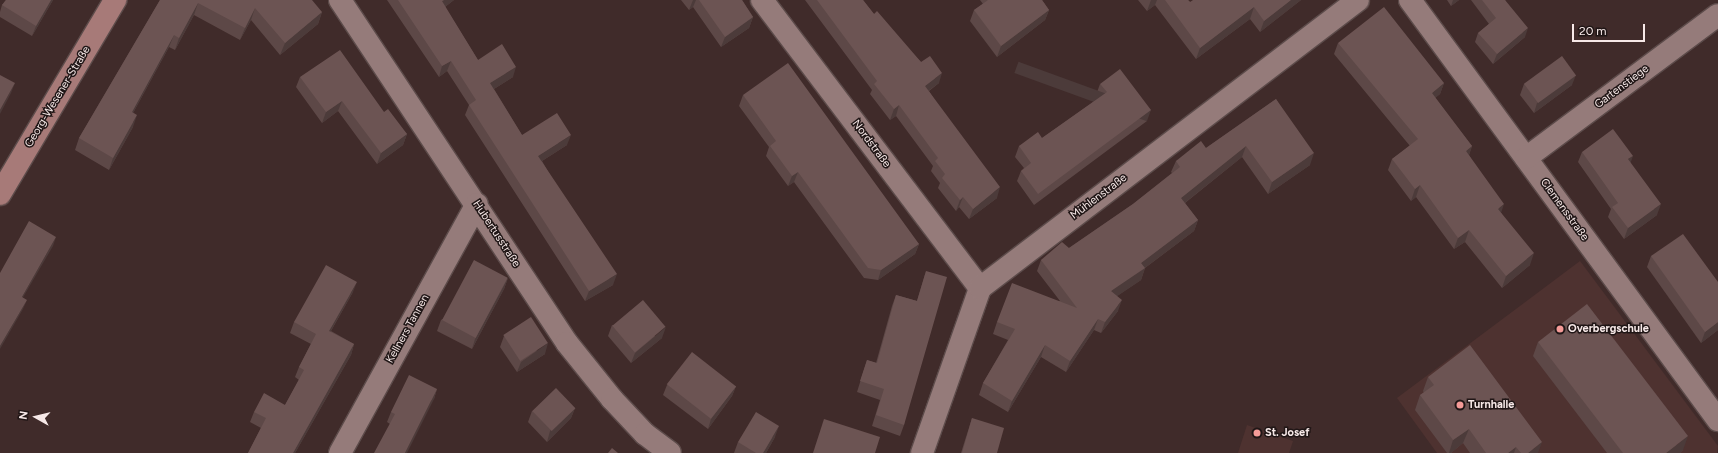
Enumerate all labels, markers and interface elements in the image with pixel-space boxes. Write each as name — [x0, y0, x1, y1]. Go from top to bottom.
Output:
scale bar — [1574, 16, 1647, 42]
text: 20 m — [1579, 24, 1607, 38]
street label: Georg-Wesener-Straße — [23, 44, 93, 150]
street label: Gartenstiege — [1592, 62, 1652, 112]
street label: Nordstraße — [849, 118, 893, 170]
street label: Mühlenstraße — [1068, 172, 1130, 222]
street label: Clemensstraße — [1537, 176, 1591, 244]
street label: Hubertusstraße — [470, 198, 522, 270]
street label: Kellners Tannen — [384, 292, 432, 366]
place label: Overbergschule — [1568, 322, 1649, 336]
marker: Overbergschule — [1555, 324, 1565, 334]
north arrow — [16, 397, 56, 437]
place label: Turnhalle — [1468, 398, 1514, 412]
marker: Turnhalle — [1455, 400, 1465, 410]
text: N — [17, 410, 31, 420]
place label: St. Josef — [1265, 426, 1309, 440]
marker: St. Josef — [1252, 428, 1262, 438]

